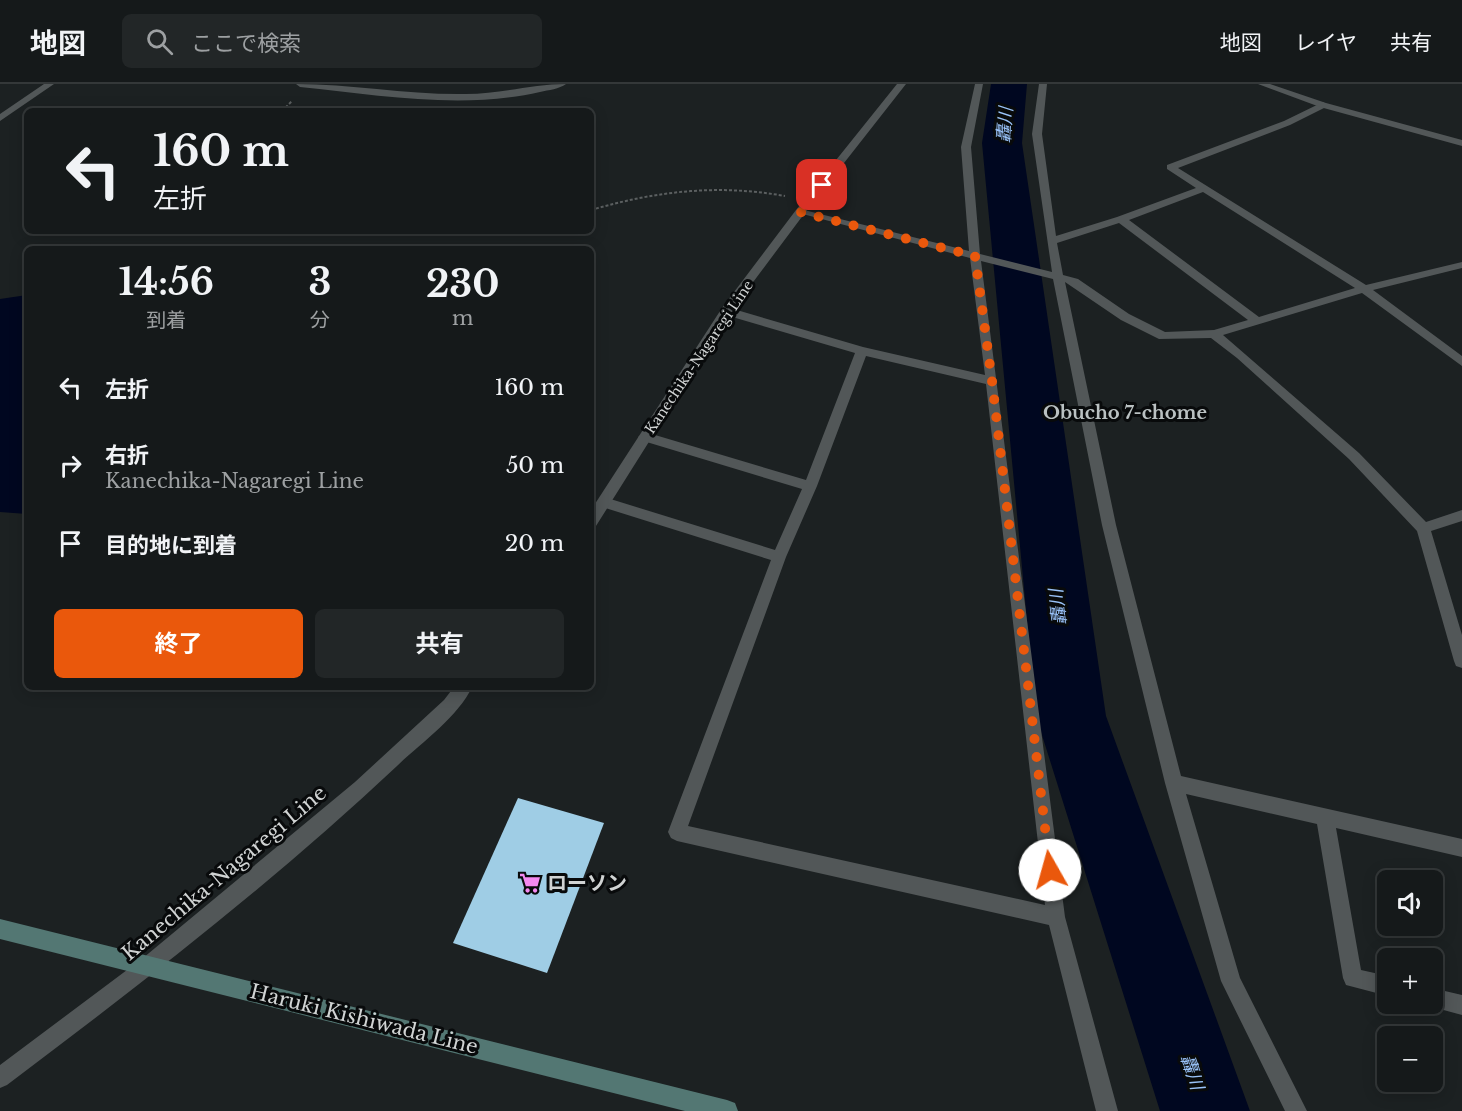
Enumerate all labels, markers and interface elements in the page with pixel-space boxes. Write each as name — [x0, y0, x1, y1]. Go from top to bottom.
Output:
search box — [122, 14, 542, 68]
icon: search — [143, 25, 176, 58]
text: 地図 — [30, 26, 86, 61]
text: ここで検索 — [191, 30, 301, 57]
text: 地図 — [1220, 30, 1262, 56]
text: レイヤ — [1295, 30, 1357, 56]
text: 共有 — [1390, 30, 1432, 56]
water label: 轟川 — [993, 104, 1017, 144]
text: 160 m — [153, 125, 289, 177]
icon: left — [54, 132, 132, 210]
pin — [796, 159, 847, 210]
icon: arrive — [805, 168, 838, 201]
text: 左折 — [153, 182, 207, 215]
text: 14:56 — [118, 260, 214, 305]
text: 3 — [308, 260, 331, 305]
text: 230 — [426, 262, 499, 307]
street label: Kanechika-Nagaregi Line — [641, 277, 757, 437]
text: m — [452, 306, 473, 330]
text: 到着 — [146, 308, 186, 332]
text: 分 — [310, 308, 330, 332]
icon: left — [54, 371, 87, 404]
text: 160 m — [494, 374, 564, 401]
text: 左折 — [105, 376, 149, 403]
district label: Obucho 7-chome — [1043, 402, 1207, 424]
text: 右折 — [105, 442, 149, 469]
icon: right — [54, 449, 87, 482]
text: 50 m — [506, 452, 564, 479]
text: Kanechika-Nagaregi Line — [105, 469, 364, 493]
icon: arrive — [54, 527, 87, 560]
text: 20 m — [505, 530, 564, 557]
text: 目的地に到着 — [105, 532, 237, 559]
water label: 轟川 — [1045, 586, 1071, 626]
button: 終了 — [54, 609, 303, 678]
button: 共有 — [315, 609, 564, 678]
street label: Kanechika-Nagaregi Line — [117, 781, 331, 965]
position arrow — [1018, 838, 1082, 902]
map controls — [1377, 870, 1443, 1092]
button: sound — [1377, 870, 1443, 936]
supermarket icon: ローソン — [518, 871, 542, 895]
place label: ローソン — [547, 871, 627, 895]
button: + — [1377, 948, 1443, 1014]
street label: Haruki Kishiwada Line — [248, 979, 480, 1059]
button: − — [1377, 1026, 1443, 1092]
water label: 轟川 — [1176, 1051, 1209, 1094]

